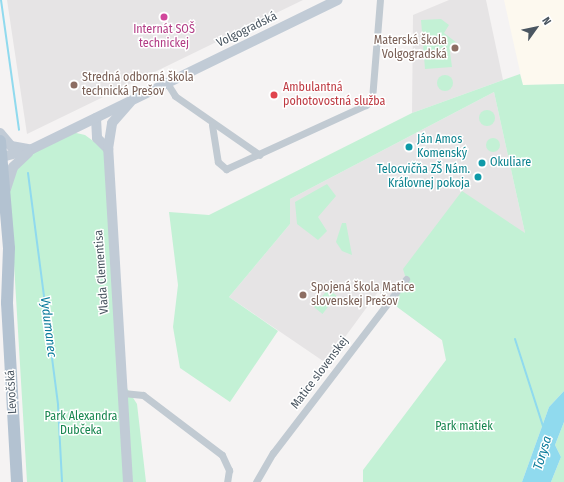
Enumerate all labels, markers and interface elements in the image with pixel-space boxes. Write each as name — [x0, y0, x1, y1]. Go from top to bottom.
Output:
north arrow — [516, 8, 556, 48]
street label: Volgogradská — [215, 9, 279, 51]
marker: Internát SOŠ technickej — [159, 12, 169, 22]
text: N — [539, 15, 554, 27]
place label: Internát SOŠ technickej — [133, 23, 195, 51]
place label: Materská škola Volgogradská — [374, 34, 447, 62]
marker: Materská škola Volgogradská — [450, 43, 460, 53]
place label: Stredná odborná škola technická Prešov — [82, 71, 194, 99]
marker: Stredná odborná škola technická Prešov — [69, 80, 79, 90]
place label: Ambulantná pohotovostná služba — [283, 81, 385, 109]
marker: Ambulantná pohotovostná služba — [268, 89, 280, 101]
place label: Ján Amos Komenský — [417, 133, 467, 161]
marker: Ján Amos Komenský — [404, 142, 414, 152]
place label: Okuliare — [490, 156, 531, 170]
marker: Okuliare — [477, 158, 487, 168]
place label: Telocvičňa ZŠ Nám. Kráľovnej pokoja — [377, 163, 470, 191]
marker: Telocvičňa ZŠ Nám. Kráľovnej pokoja — [473, 172, 483, 182]
street label: Vlada Clementisa — [92, 229, 112, 315]
place label: Spojená škola Matice slovenskej Prešov — [311, 281, 415, 309]
marker: Spojená škola Matice slovenskej Prešov — [298, 290, 308, 300]
water label: Vydumanec — [37, 296, 59, 358]
street label: Matice slovenskej — [288, 334, 352, 412]
street label: Levočská — [4, 370, 20, 414]
park label: Park Alexandra Dubčeka — [45, 410, 117, 438]
park label: Park matiek — [435, 420, 493, 434]
water label: Torysa — [530, 434, 556, 472]

